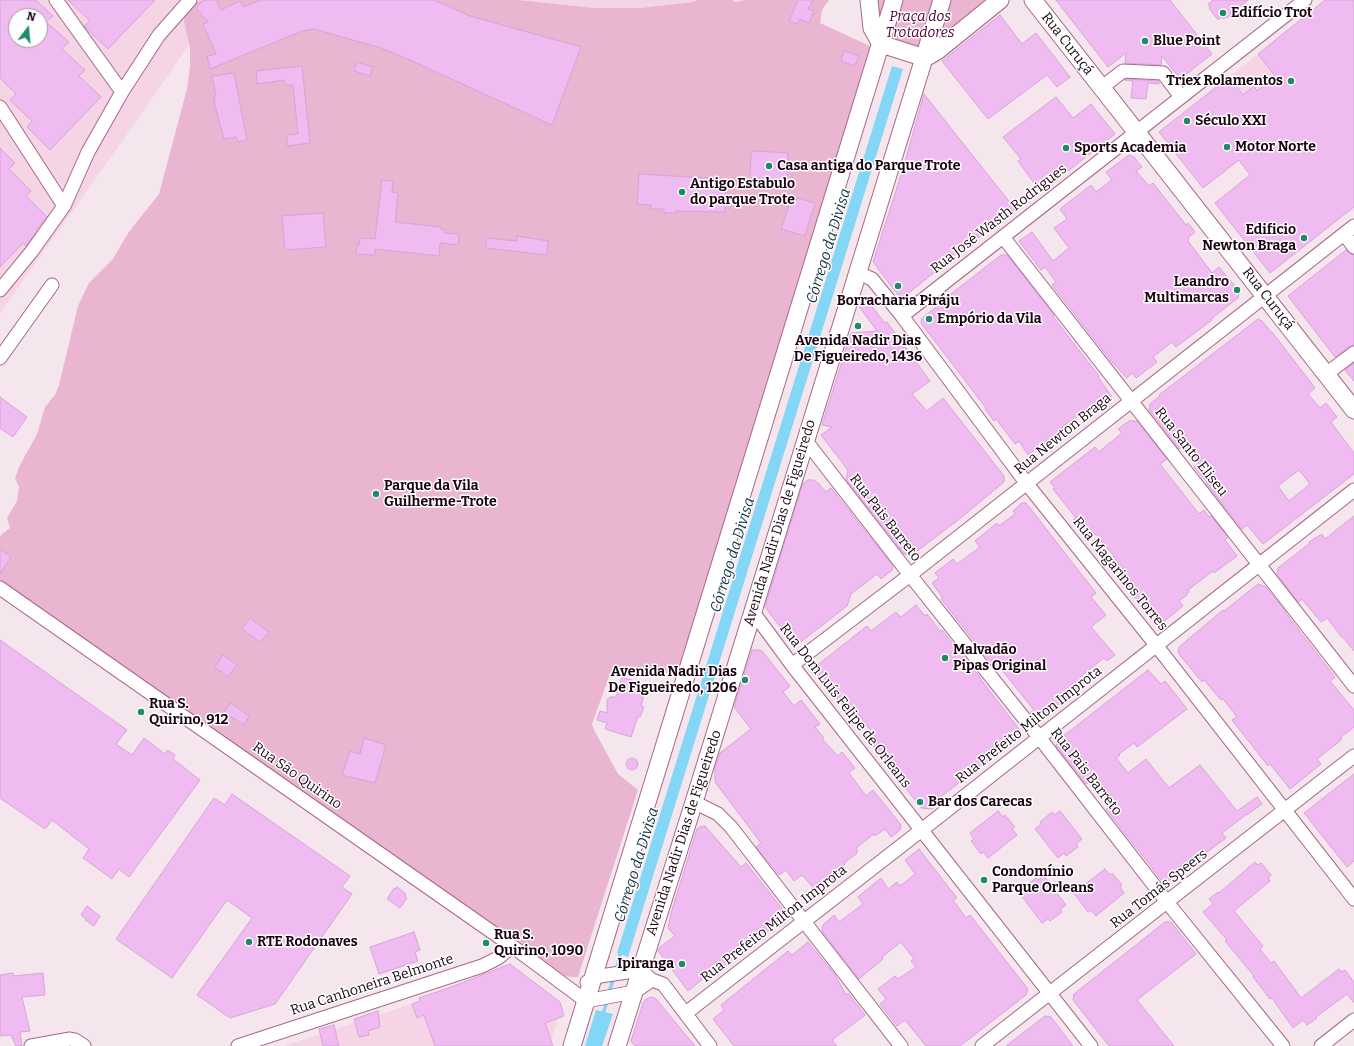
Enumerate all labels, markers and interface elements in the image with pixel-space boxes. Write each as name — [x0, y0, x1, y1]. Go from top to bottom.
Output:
place label: Edifício Trot — [1231, 5, 1313, 21]
north arrow — [8, 8, 48, 48]
marker: Edifício Trot — [1218, 8, 1228, 18]
park label: Praça dos Trotadores — [886, 9, 954, 42]
street label: Rua Curuçá — [1037, 9, 1097, 79]
text: N — [25, 10, 37, 24]
place label: Blue Point — [1153, 33, 1221, 49]
marker: Blue Point — [1140, 36, 1150, 46]
place label: Triex Rolamentos — [1166, 73, 1283, 89]
marker: Triex Rolamentos — [1286, 76, 1296, 86]
place label: Século XXI — [1195, 113, 1266, 129]
marker: Século XXI — [1182, 116, 1192, 126]
place label: Motor Norte — [1235, 139, 1316, 155]
place label: Sports Academia — [1074, 140, 1186, 156]
marker: Motor Norte — [1222, 142, 1232, 152]
marker: Sports Academia — [1061, 143, 1071, 153]
place label: Casa antiga do Parque Trote — [777, 158, 960, 174]
marker: Casa antiga do Parque Trote — [764, 161, 774, 171]
street label: Rua José Wasth Rodrigues — [928, 161, 1070, 277]
place label: Antigo Estabulo do parque Trote — [690, 176, 795, 208]
water label: Córrego da Divisa — [803, 186, 855, 306]
marker: Antigo Estabulo do parque Trote — [677, 187, 687, 197]
place label: Edificio Newton Braga — [1202, 222, 1296, 254]
marker: Edificio Newton Braga — [1299, 233, 1309, 243]
street label: Rua Curuçá — [1238, 264, 1298, 334]
place label: Leandro Multimarcas — [1144, 274, 1229, 306]
marker: Borracharia Piráju — [893, 281, 903, 291]
marker: Leandro Multimarcas — [1232, 285, 1242, 295]
place label: Borracharia Piráju — [837, 293, 959, 309]
place label: Empório da Vila — [937, 311, 1042, 327]
marker: Empório da Vila — [924, 314, 934, 324]
marker: Avenida Nadir Dias De Figueiredo, 1436 — [853, 321, 863, 331]
place label: Avenida Nadir Dias De Figueiredo, 1436 — [794, 333, 922, 366]
street label: Rua Newton Braga — [1011, 390, 1115, 478]
street label: Rua Santo Eliseu — [1151, 404, 1231, 500]
street label: Avenida Nadir Dias de Figueiredo — [740, 418, 820, 628]
street label: Rua Pais Barreto — [846, 471, 924, 565]
place label: Parque da Vila Guilherme-Trote — [384, 478, 497, 510]
marker: Parque da Vila Guilherme-Trote — [371, 489, 381, 499]
water label: Córrego da Divisa — [707, 495, 759, 615]
street label: Rua Magarinos Torres — [1069, 514, 1171, 634]
street label: Rua Dom Luís Felipe de Orleans — [776, 621, 914, 791]
place label: Malvadão Pipas Original — [953, 642, 1046, 674]
marker: Malvadão Pipas Original — [940, 653, 950, 663]
street label: Rua Prefeito Milton Improta — [953, 663, 1105, 787]
place label: Avenida Nadir Dias De Figueiredo, 1206 — [608, 664, 737, 696]
marker: Avenida Nadir Dias De Figueiredo, 1206 — [740, 675, 750, 685]
place label: Rua S. Quirino, 912 — [149, 696, 228, 728]
marker: Rua S. Quirino, 912 — [136, 707, 146, 717]
street label: Rua Pais Barreto — [1047, 725, 1125, 819]
street label: Avenida Nadir Dias de Figueiredo — [643, 728, 725, 938]
street label: Rua São Quirino — [249, 739, 345, 813]
place label: Bar dos Carecas — [928, 794, 1032, 810]
marker: Bar dos Carecas — [915, 797, 925, 807]
water label: Córrego da Divisa — [611, 805, 663, 925]
street label: Rua Tomás Speers — [1107, 846, 1211, 932]
street label: Rua Prefeito Milton Improta — [698, 862, 850, 986]
place label: Condomínio Parque Orleans — [992, 864, 1094, 896]
marker: Condomínio Parque Orleans — [979, 875, 989, 885]
place label: Rua S. Quirino, 1090 — [494, 927, 583, 960]
place label: RTE Rodonaves — [257, 934, 358, 950]
marker: RTE Rodonaves — [244, 937, 254, 947]
marker: Rua S. Quirino, 1090 — [481, 938, 491, 948]
street label: Rua Canhoneira Belmonte — [288, 951, 456, 1019]
place label: Ipiranga — [617, 956, 674, 972]
marker: Ipiranga — [677, 959, 687, 969]

